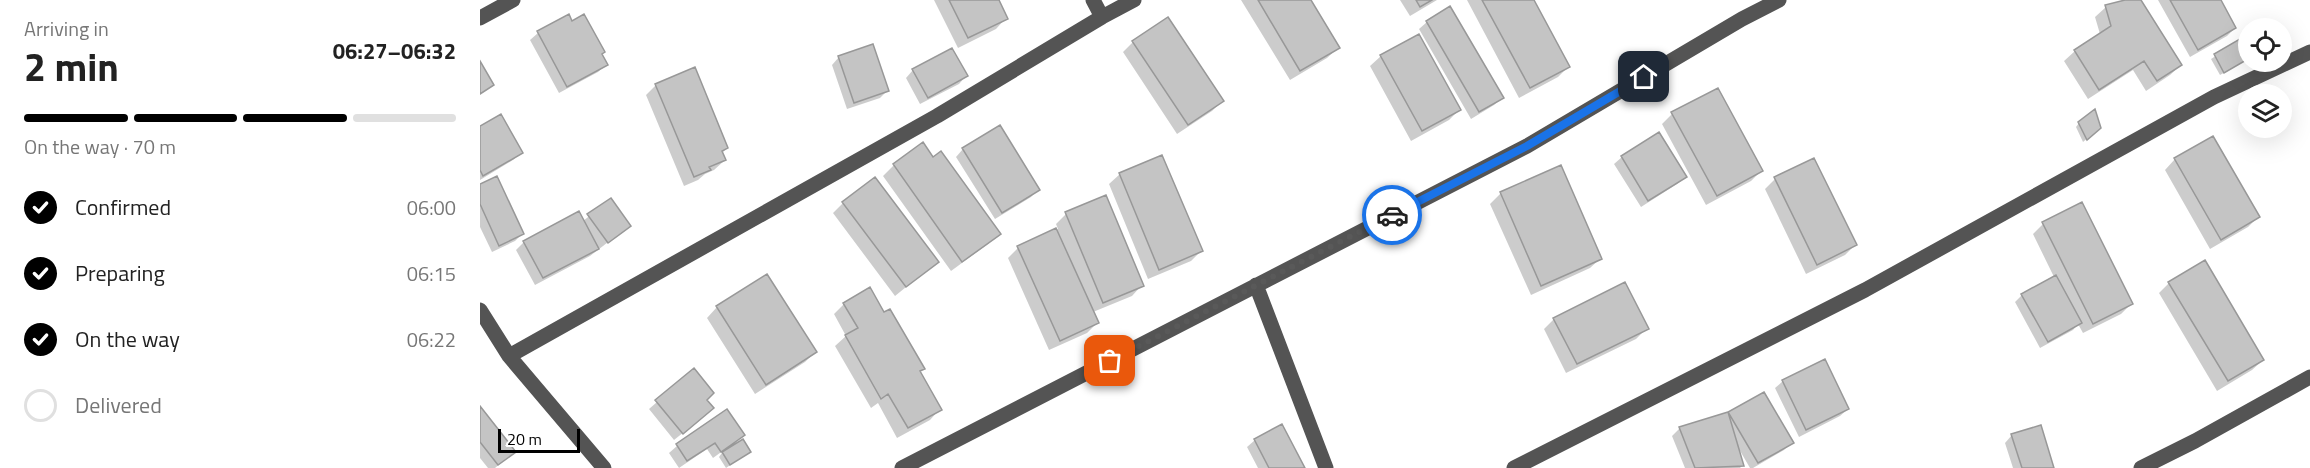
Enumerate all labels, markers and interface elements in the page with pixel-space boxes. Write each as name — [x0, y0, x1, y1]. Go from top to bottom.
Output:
text: Arriving in — [24, 13, 109, 44]
map controls — [2238, 18, 2292, 138]
button: locate — [2238, 18, 2292, 72]
text: 06:27–06:32 — [333, 34, 456, 68]
text: 2 min — [24, 37, 119, 96]
pin — [1618, 51, 1669, 102]
icon: home — [1627, 60, 1660, 93]
button: layers — [2238, 84, 2292, 138]
text: On the way · 70 m — [24, 131, 176, 162]
courier — [1362, 185, 1422, 245]
text: Confirmed — [75, 190, 171, 224]
icon: check — [24, 191, 57, 224]
text: 06:00 — [407, 192, 456, 223]
icon: car — [1376, 199, 1409, 232]
text: Preparing — [75, 256, 165, 290]
icon: check — [24, 257, 57, 290]
text: 06:15 — [407, 258, 456, 289]
text: On the way — [75, 322, 180, 356]
icon: check — [24, 323, 57, 356]
text: 06:22 — [407, 324, 456, 355]
pin — [1084, 335, 1135, 386]
icon: bag — [1093, 344, 1126, 377]
text: Delivered — [75, 388, 162, 422]
scale bar — [498, 426, 580, 454]
text: 20 m — [507, 427, 542, 451]

